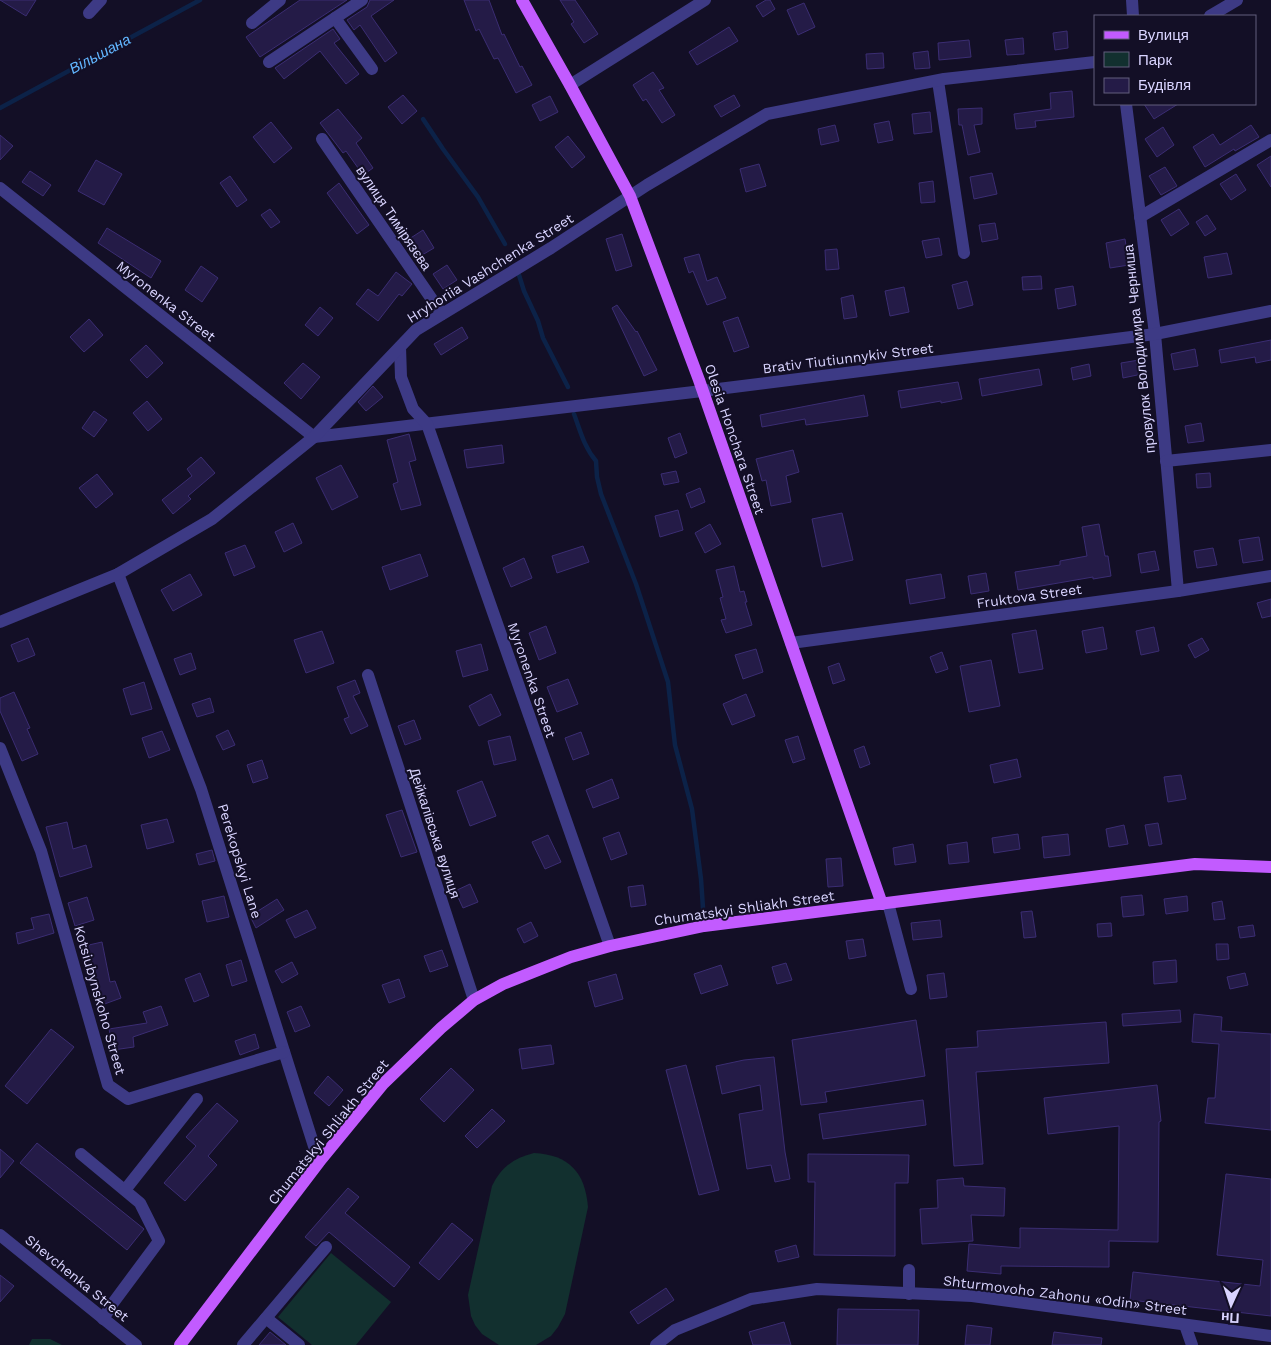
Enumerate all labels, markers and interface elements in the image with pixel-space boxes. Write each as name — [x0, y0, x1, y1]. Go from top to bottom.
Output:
legend — [1094, 15, 1256, 105]
text: Вулиця — [1138, 26, 1189, 44]
water label: Вільшана — [66, 30, 134, 78]
text: Парк — [1138, 51, 1172, 69]
text: Будівля — [1138, 76, 1191, 94]
street label: вулиця Тимірязєва — [353, 163, 435, 273]
street label: Hryhoriia Vashchenka Street — [404, 210, 576, 326]
street label: провулок Володимира Черниша — [1120, 244, 1158, 454]
street label: Myronenka Street — [113, 258, 219, 345]
street label: Brativ Tiutiunnykiv Street — [762, 340, 934, 376]
street label: Olesia Honchara Street — [702, 362, 768, 516]
street label: Fruktova Street — [975, 581, 1083, 611]
street label: Myronenka Street — [505, 620, 559, 740]
street label: Дейкалівська вулиця — [406, 766, 464, 900]
street label: Perekopskyi Lane — [215, 802, 265, 920]
street label: Chumatskyi Shliakh Street — [653, 887, 835, 929]
street label: Kotsiubynskoho Street — [71, 924, 129, 1077]
street label: Chumatskyi Shliakh Street — [265, 1056, 392, 1208]
street label: Shevchenka Street — [22, 1231, 132, 1325]
street label: Shturmovoho Zahonu «Odin» Street — [942, 1272, 1188, 1318]
north arrow — [1206, 1280, 1256, 1330]
text: Пн — [1221, 1310, 1240, 1326]

